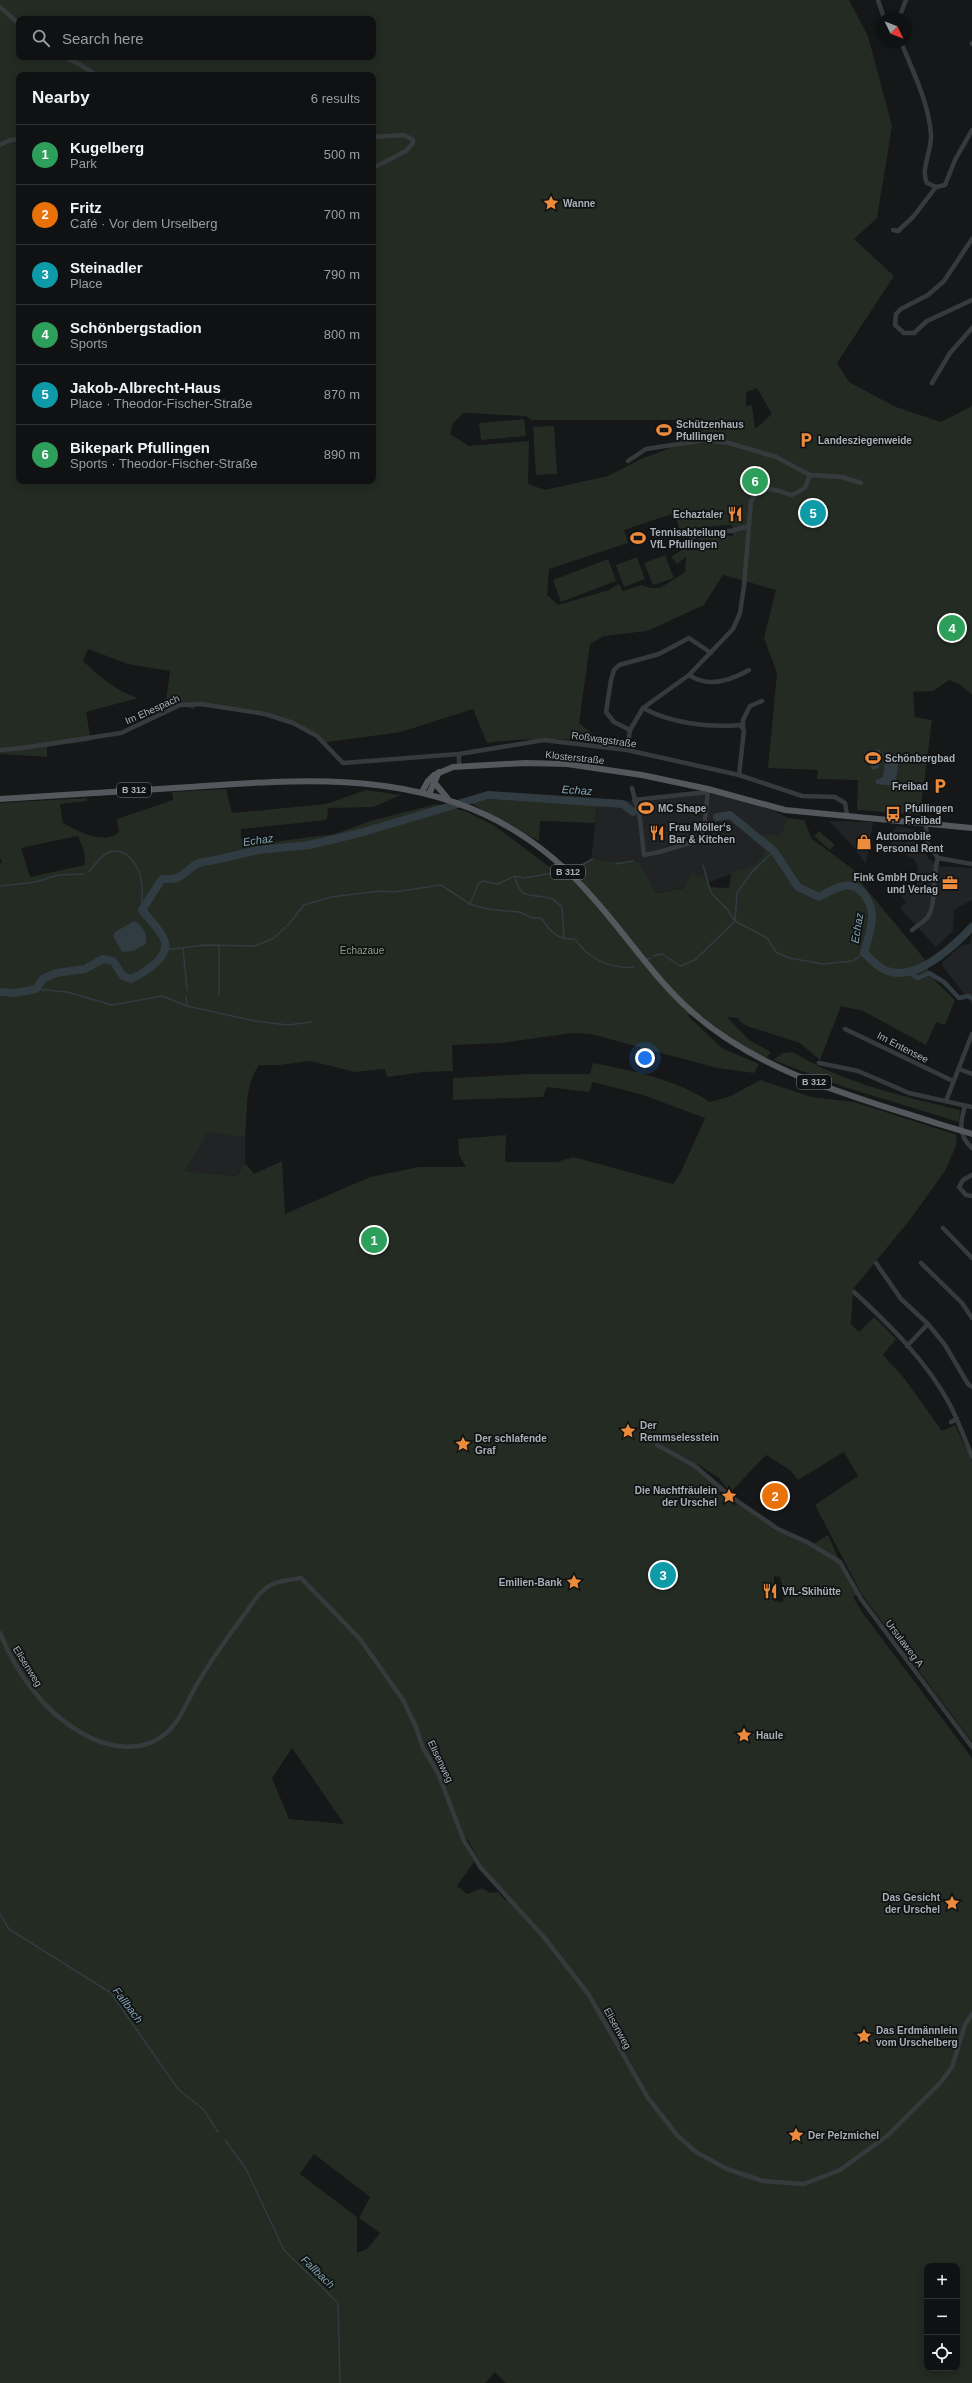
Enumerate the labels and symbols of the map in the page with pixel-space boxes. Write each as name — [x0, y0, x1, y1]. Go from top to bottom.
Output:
north arrow — [876, 12, 912, 48]
place icon: Wanne — [542, 194, 560, 212]
place label: Wanne — [563, 198, 596, 209]
place label: Schützenhaus Pfullingen — [676, 419, 744, 442]
sports icon: Schützenhaus Pfullingen — [655, 421, 673, 439]
parking icon: Landesziegenweide — [797, 431, 815, 449]
place label: Landesziegenweide — [818, 435, 912, 446]
pin: 6 — [742, 466, 768, 496]
pin: 5 — [800, 498, 826, 528]
restaurant icon: Echaztaler — [726, 505, 744, 523]
place label: Echaztaler — [673, 509, 723, 520]
place label: Tennisabteilung VfL Pfullingen — [650, 527, 726, 550]
sports icon: Tennisabteilung VfL Pfullingen — [629, 529, 647, 547]
pin: 4 — [939, 613, 965, 643]
street label: Im Ehespach — [123, 693, 181, 726]
street label: Roßwagstraße — [571, 729, 638, 750]
street label: Klosterstraße — [545, 749, 606, 766]
sports icon: Schönbergbad — [864, 749, 882, 767]
place label: Schönbergbad — [885, 753, 955, 764]
parking icon: Freibad — [931, 777, 949, 795]
place label: Freibad — [892, 781, 928, 792]
road number: B 312 — [117, 783, 151, 797]
water label: Echaz — [561, 783, 593, 797]
sports icon: MC Shape — [637, 799, 655, 817]
place label: MC Shape — [658, 803, 707, 814]
place label: Pfullingen Freibad — [905, 803, 953, 826]
bus stop icon: Pfullingen Freibad — [884, 805, 902, 823]
place label: Frau Möller‘s Bar & Kitchen — [669, 822, 735, 845]
restaurant icon: Frau Möller‘s Bar & Kitchen — [648, 824, 666, 842]
place label: Automobile Personal Rent — [876, 831, 944, 854]
water label: Echaz — [242, 832, 274, 848]
shop icon: Automobile Personal Rent — [855, 833, 873, 851]
road number: B 312 — [551, 865, 585, 879]
place label: Fink GmbH Druck und Verlag — [854, 872, 938, 895]
office icon: Fink GmbH Druck und Verlag — [941, 874, 959, 892]
water label: Echaz — [849, 911, 865, 944]
park label: Echazaue — [340, 945, 385, 956]
street label: Im Entensee — [875, 1030, 931, 1065]
your location — [635, 1048, 655, 1068]
road number: B 312 — [797, 1075, 831, 1089]
pin: 1 — [361, 1225, 387, 1255]
place label: Der Remmselesstein — [640, 1420, 719, 1443]
place icon: Der Remmselesstein — [619, 1422, 637, 1440]
place label: Der schlafende Graf — [475, 1433, 547, 1456]
place icon: Der schlafende Graf — [454, 1435, 472, 1453]
pin: 2 — [762, 1481, 788, 1511]
place label: Die Nachtfräulein der Urschel — [635, 1485, 717, 1508]
place icon: Die Nachtfräulein der Urschel — [720, 1487, 738, 1505]
pin: 3 — [650, 1560, 676, 1590]
place icon: Emilien-Bank — [565, 1573, 583, 1591]
place label: Emilien-Bank — [499, 1577, 562, 1588]
restaurant icon: VfL-Skihütte — [761, 1582, 779, 1600]
place label: VfL-Skihütte — [782, 1586, 841, 1597]
street label: Ursulaweg A — [883, 1618, 926, 1669]
street label: Elisenweg — [11, 1644, 44, 1689]
place icon: Haule — [735, 1726, 753, 1744]
place label: Haule — [756, 1730, 784, 1741]
street label: Elisenweg — [426, 1738, 455, 1784]
place label: Das Gesicht der Urschel — [882, 1892, 941, 1915]
place icon: Das Gesicht der Urschel — [943, 1894, 961, 1912]
water label: Fallbach — [111, 1985, 145, 2025]
street label: Elisenweg — [602, 2006, 633, 2051]
place label: Das Erdmännlein vom Urschelberg — [876, 2025, 958, 2048]
place icon: Das Erdmännlein vom Urschelberg — [855, 2027, 873, 2045]
place icon: Der Pelzmichel — [787, 2126, 805, 2144]
place label: Der Pelzmichel — [808, 2130, 879, 2141]
water label: Fallbach — [299, 2253, 337, 2291]

